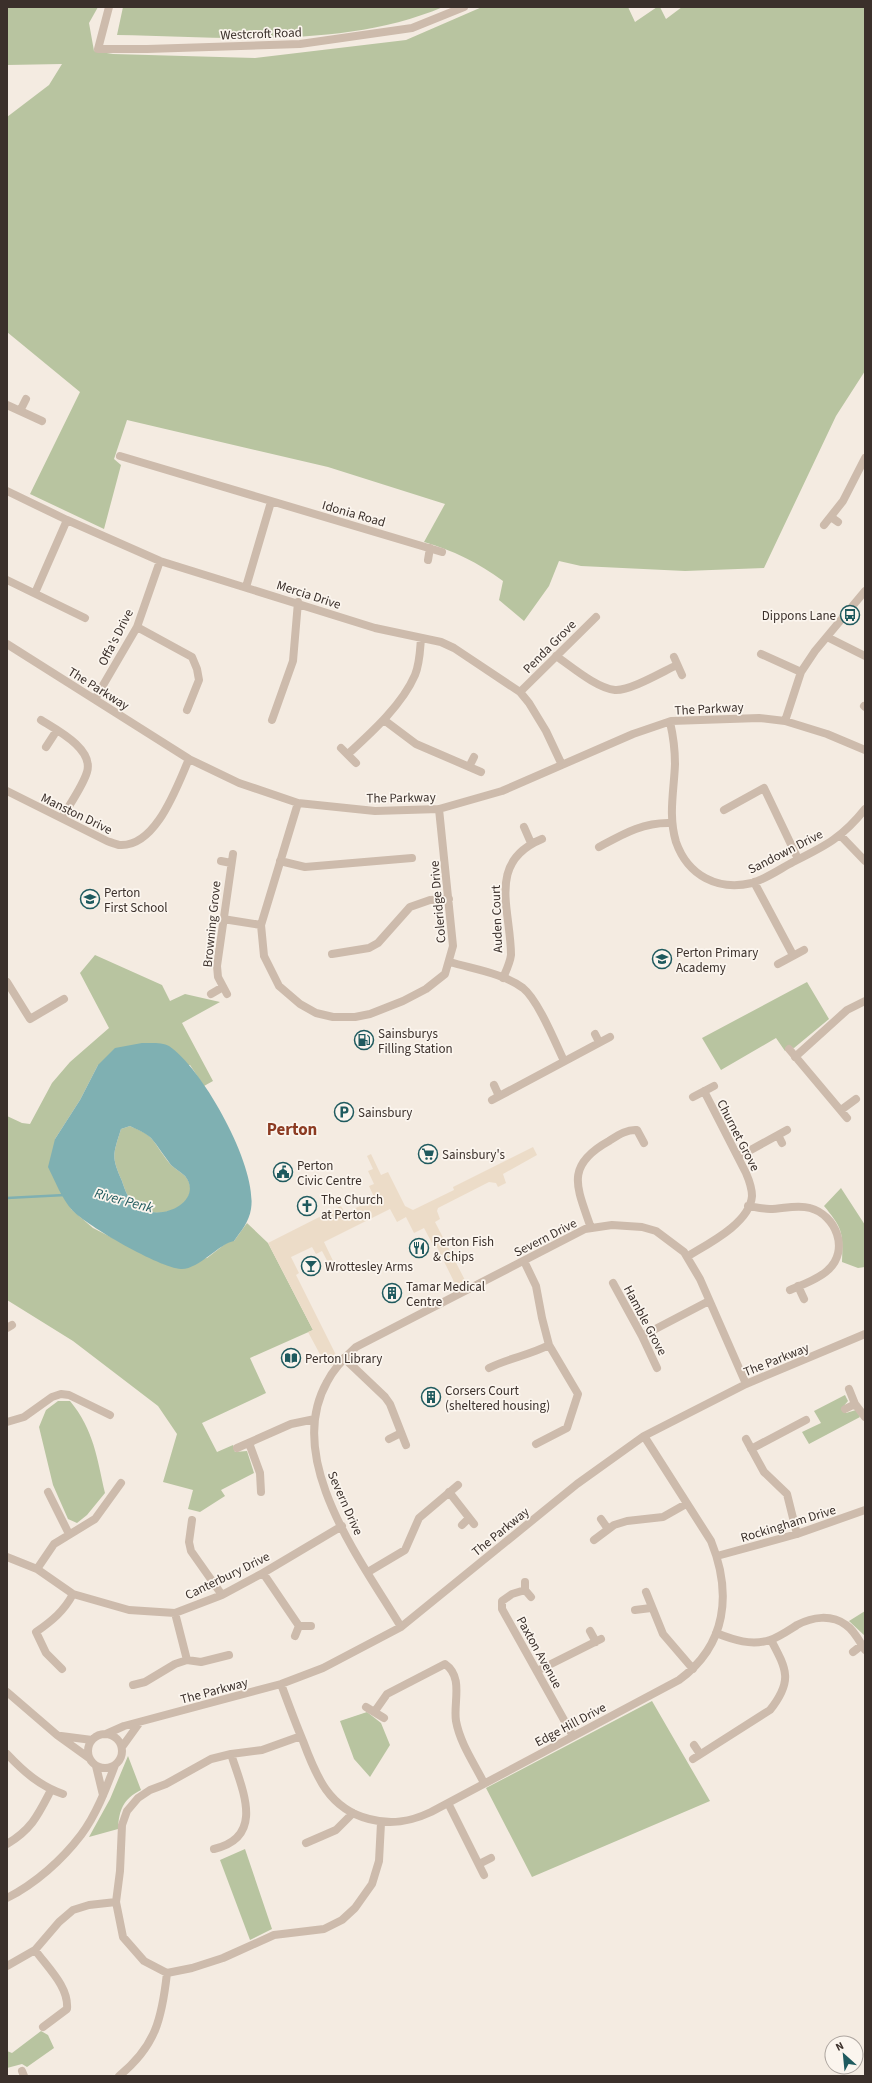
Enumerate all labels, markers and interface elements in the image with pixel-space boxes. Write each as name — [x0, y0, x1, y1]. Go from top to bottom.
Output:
street label: Westcroft Road — [220, 24, 302, 44]
street label: Idonia Road — [320, 496, 387, 532]
street label: Mercia Drive — [274, 576, 343, 614]
bus stop icon: Dippons Lane — [839, 604, 861, 626]
street label: Offa's Drive — [94, 606, 138, 669]
place label: Dippons Lane — [762, 607, 836, 625]
street label: Penda Grove — [519, 616, 580, 677]
street label: The Parkway — [64, 663, 133, 715]
street label: The Parkway — [674, 698, 744, 720]
street label: The Parkway — [366, 788, 436, 808]
street label: Manston Drive — [38, 789, 115, 839]
street label: Sandown Drive — [745, 825, 826, 879]
street label: Coleridge Drive — [425, 860, 451, 944]
street label: Browning Grove — [199, 880, 225, 968]
place label: Perton First School — [104, 884, 168, 917]
street label: Auden Court — [487, 884, 507, 953]
school or university icon: Perton First School — [79, 888, 101, 910]
place label: Perton Primary Academy — [676, 944, 758, 977]
school or university icon: Perton Primary Academy — [651, 948, 673, 970]
place label: Sainsburys Filling Station — [378, 1025, 453, 1058]
fuel station icon: Sainsburys Filling Station — [353, 1029, 375, 1051]
street label: Churnet Grove — [712, 1096, 764, 1174]
parking icon: Sainsbury — [333, 1101, 355, 1123]
place label: Sainsbury — [358, 1104, 412, 1122]
district label: Perton — [267, 1118, 317, 1142]
supermarket icon: Sainsbury's — [417, 1143, 439, 1165]
place label: Sainsbury's — [442, 1146, 505, 1164]
place label: Perton Civic Centre — [297, 1157, 362, 1190]
public building icon: Perton Civic Centre — [272, 1161, 294, 1183]
water label: River Penk — [92, 1184, 156, 1218]
place label: The Church at Perton — [321, 1191, 383, 1224]
church icon: The Church at Perton — [296, 1195, 318, 1217]
street label: Severn Drive — [511, 1214, 580, 1261]
place label: Perton Fish & Chips — [433, 1233, 494, 1266]
restaurant icon: Perton Fish & Chips — [408, 1237, 430, 1259]
bar icon: Wrottesley Arms — [300, 1255, 322, 1277]
place label: Wrottesley Arms — [325, 1258, 414, 1276]
place label: Tamar Medical Centre — [406, 1278, 485, 1311]
building icon: Tamar Medical Centre — [381, 1282, 403, 1304]
street label: Hamble Grove — [619, 1282, 671, 1359]
street label: The Parkway — [741, 1339, 812, 1381]
library icon: Perton Library — [280, 1347, 302, 1369]
place label: Perton Library — [305, 1350, 382, 1368]
place label: Corsers Court (sheltered housing) — [445, 1382, 550, 1415]
building icon: Corsers Court (sheltered housing) — [420, 1386, 442, 1408]
street label: Severn Drive — [323, 1469, 367, 1538]
street label: Rockingham Drive — [738, 1501, 838, 1547]
street label: The Parkway — [468, 1503, 533, 1561]
street label: Canterbury Drive — [182, 1548, 273, 1604]
street label: Paxton Avenue — [512, 1613, 566, 1692]
street label: The Parkway — [178, 1673, 250, 1709]
street label: Edge Hill Drive — [532, 1699, 609, 1751]
north arrow — [824, 2035, 864, 2075]
text: N — [833, 2038, 846, 2055]

